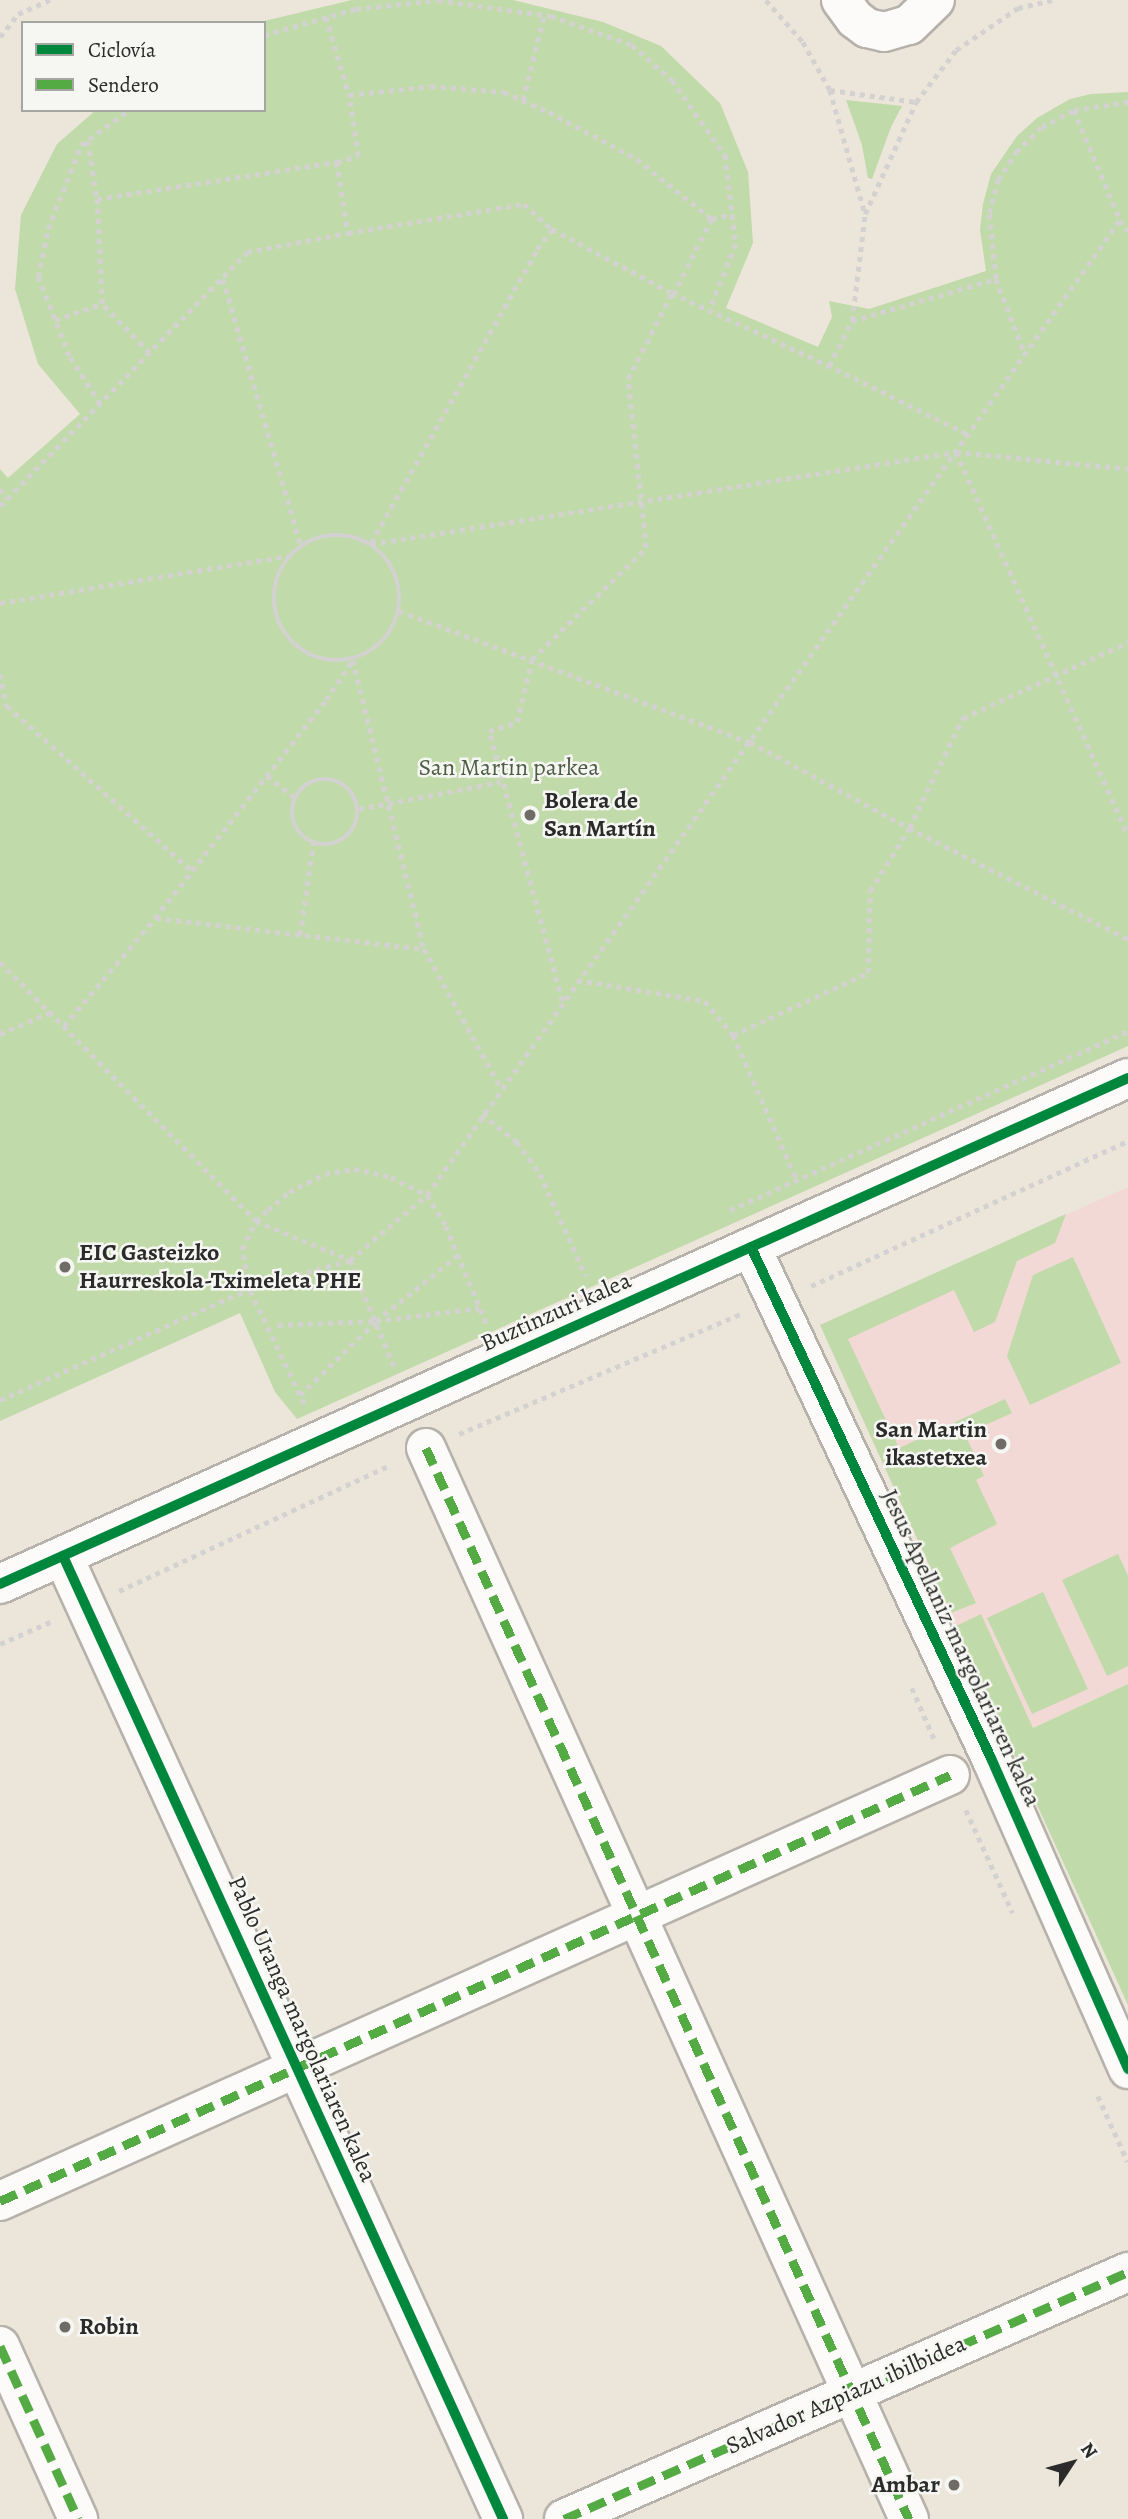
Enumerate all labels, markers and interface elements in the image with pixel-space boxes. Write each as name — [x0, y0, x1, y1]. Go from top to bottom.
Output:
legend — [21, 21, 266, 112]
text: Ciclovía — [88, 36, 156, 64]
text: Sendero — [88, 71, 159, 99]
park label: San Martin parkea — [419, 754, 599, 782]
place label: Bolera de San Martín — [544, 787, 656, 843]
marker: Bolera de San Martín — [522, 807, 538, 823]
place label: EIC Gasteizko Haurreskola-Tximeleta PHE — [79, 1239, 361, 1295]
marker: EIC Gasteizko Haurreskola-Tximeleta PHE — [57, 1259, 73, 1275]
street label: Buztinzuri kalea — [476, 1266, 636, 1358]
place label: San Martin ikastetxea — [875, 1416, 987, 1472]
marker: San Martin ikastetxea — [993, 1436, 1009, 1452]
street label: Jesus Apellaniz margolariaren kalea — [875, 1485, 1047, 1811]
street label: Pablo Uranga margolariaren kalea — [221, 1871, 383, 2187]
place label: Robin — [79, 2313, 139, 2341]
marker: Robin — [57, 2319, 73, 2335]
street label: Salvador Azpiazu ibilbidea — [722, 2329, 970, 2461]
north arrow — [1037, 2428, 1107, 2498]
text: N — [1074, 2437, 1104, 2464]
place label: Ambar — [872, 2471, 940, 2499]
marker: Ambar — [946, 2477, 962, 2493]

